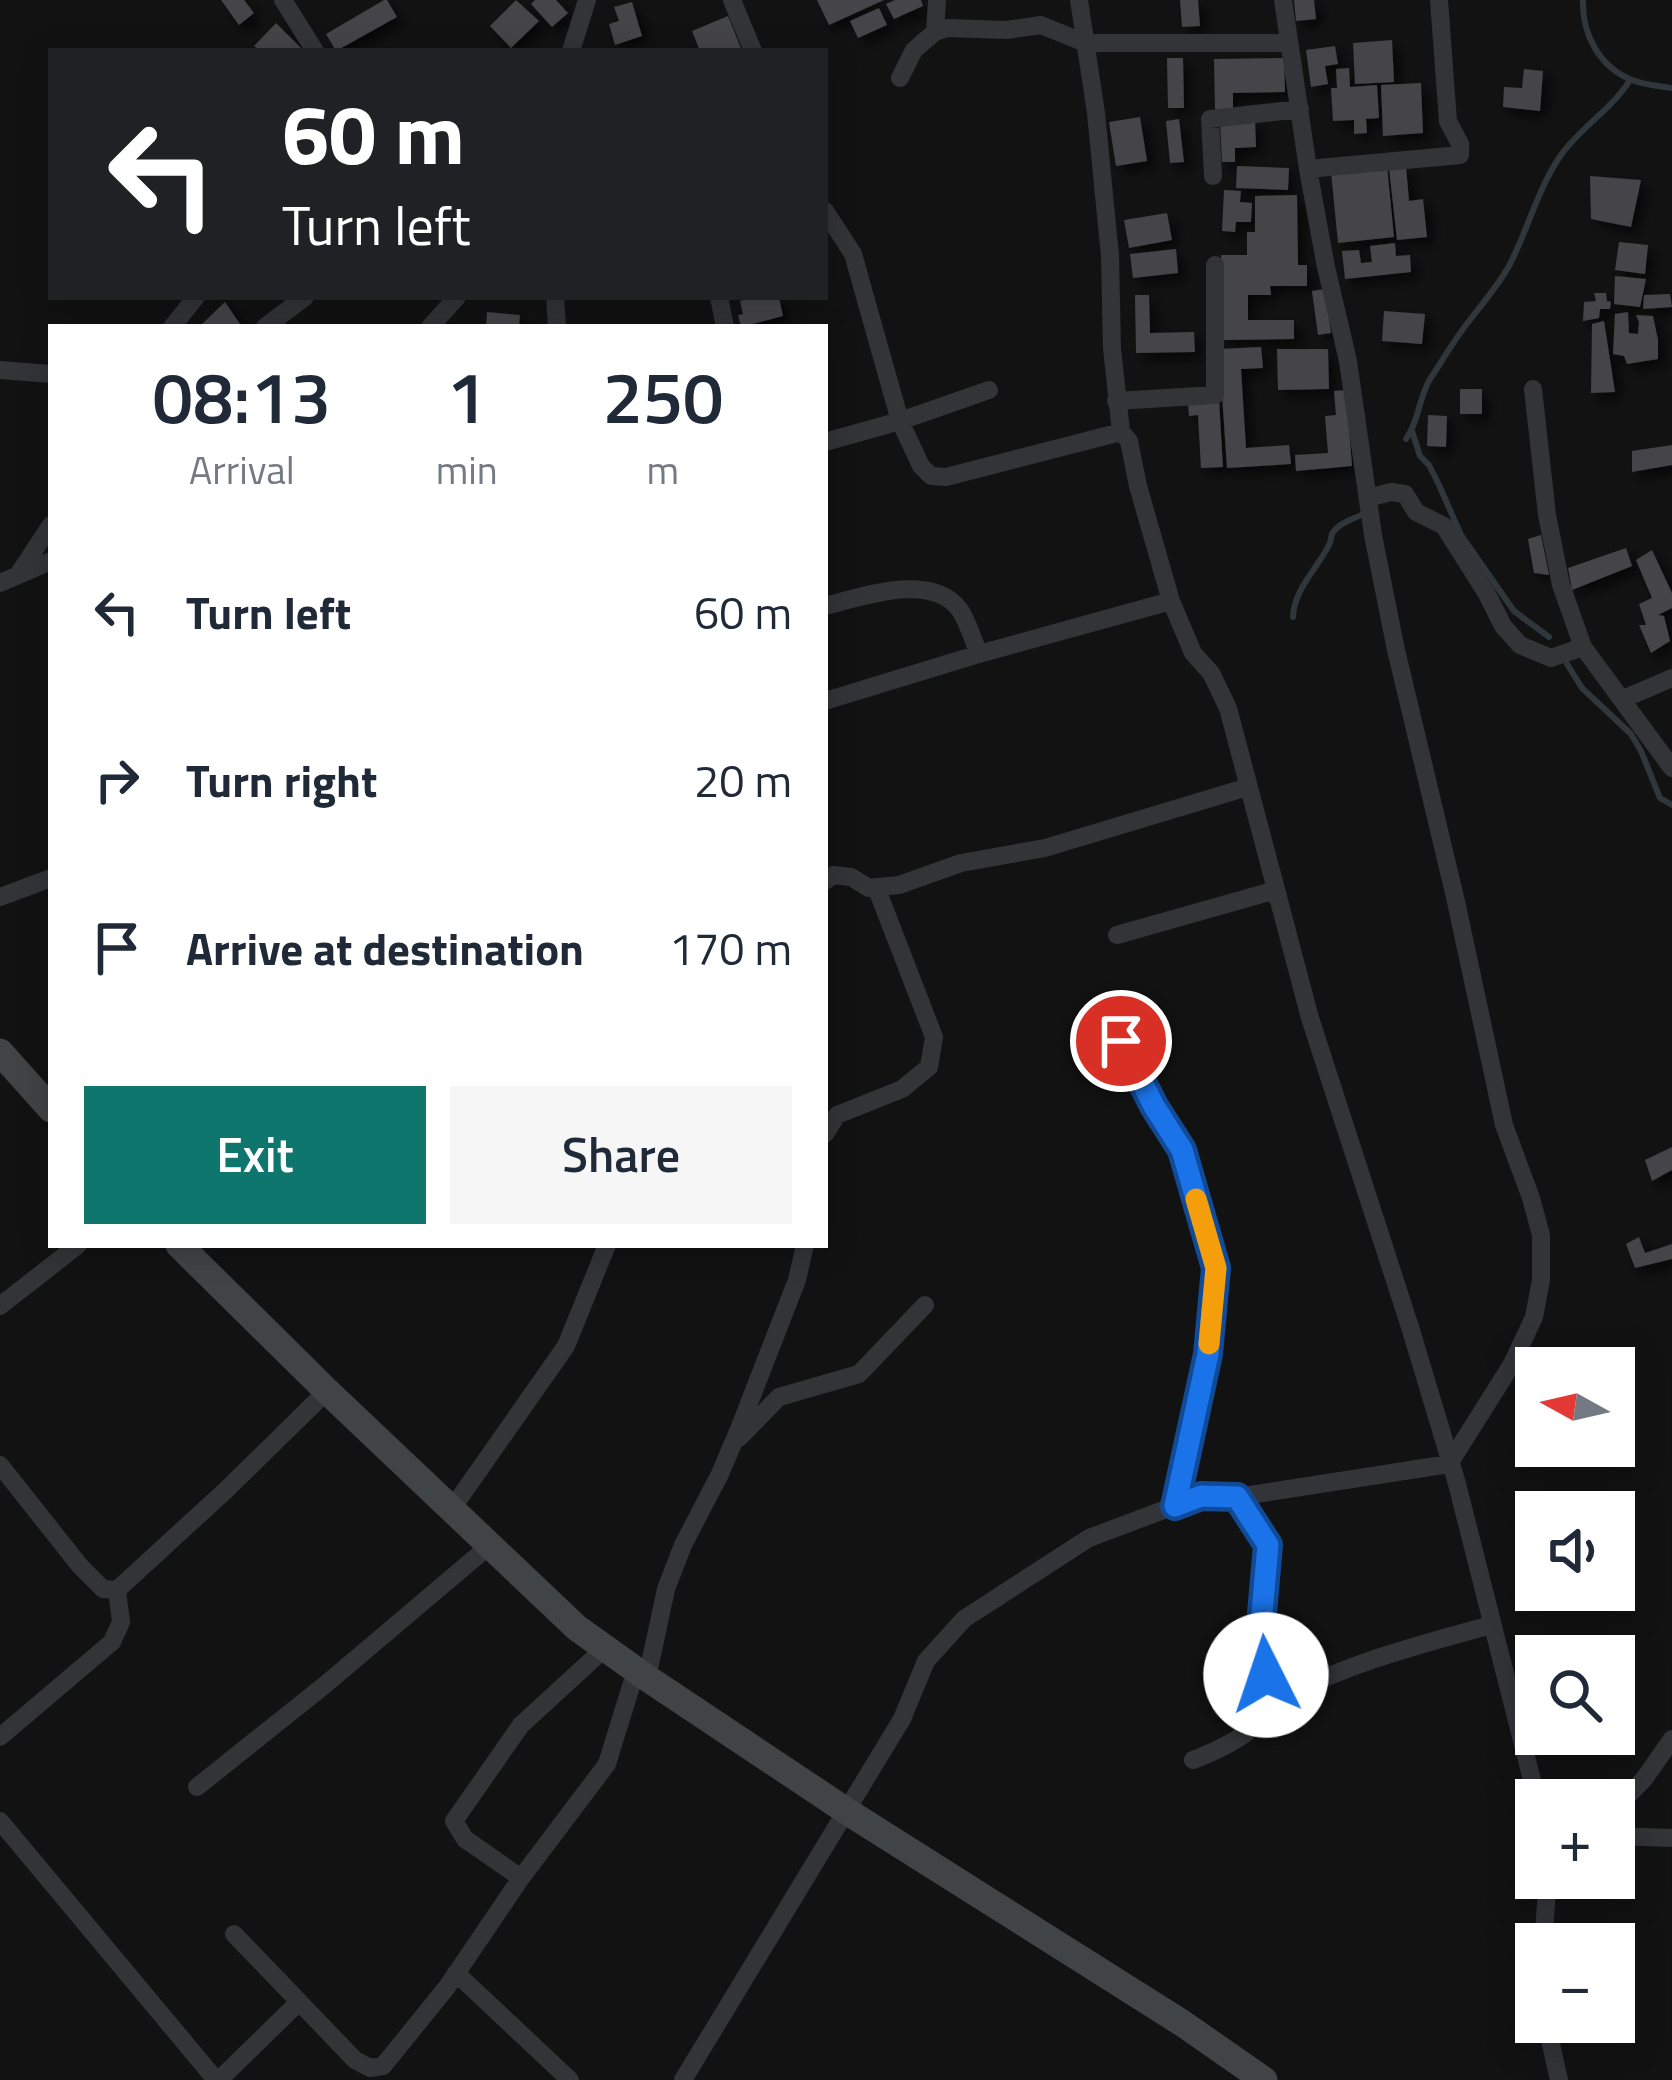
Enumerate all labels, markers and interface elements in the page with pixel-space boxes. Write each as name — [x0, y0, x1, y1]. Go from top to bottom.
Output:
text: 60 m — [282, 69, 465, 197]
icon: left — [84, 96, 240, 252]
text: Turn left — [282, 184, 471, 266]
text: 08:13 — [153, 341, 331, 451]
text: 1 — [447, 341, 487, 451]
text: 250 — [602, 341, 723, 451]
text: Arrival — [189, 440, 295, 499]
text: min — [436, 440, 498, 499]
text: m — [647, 440, 679, 499]
text: Turn left — [186, 578, 351, 646]
text: 60 m — [694, 578, 792, 646]
icon: left — [84, 579, 150, 645]
text: Turn right — [186, 746, 377, 814]
text: 20 m — [694, 746, 792, 814]
icon: right — [84, 747, 150, 813]
text: Arrive at destination — [186, 914, 584, 982]
text: 170 m — [669, 914, 792, 982]
icon: arrive — [84, 915, 150, 981]
pin — [1070, 990, 1172, 1092]
icon: arrive — [1088, 1008, 1154, 1074]
button: Exit — [84, 1086, 426, 1224]
button: Share — [450, 1086, 792, 1224]
north arrow — [1515, 1347, 1635, 1467]
map controls — [1515, 1347, 1635, 2043]
button: sound — [1515, 1491, 1635, 1611]
position arrow — [1203, 1612, 1329, 1738]
button: search — [1515, 1635, 1635, 1755]
button: + — [1515, 1779, 1635, 1899]
button: − — [1515, 1923, 1635, 2043]

